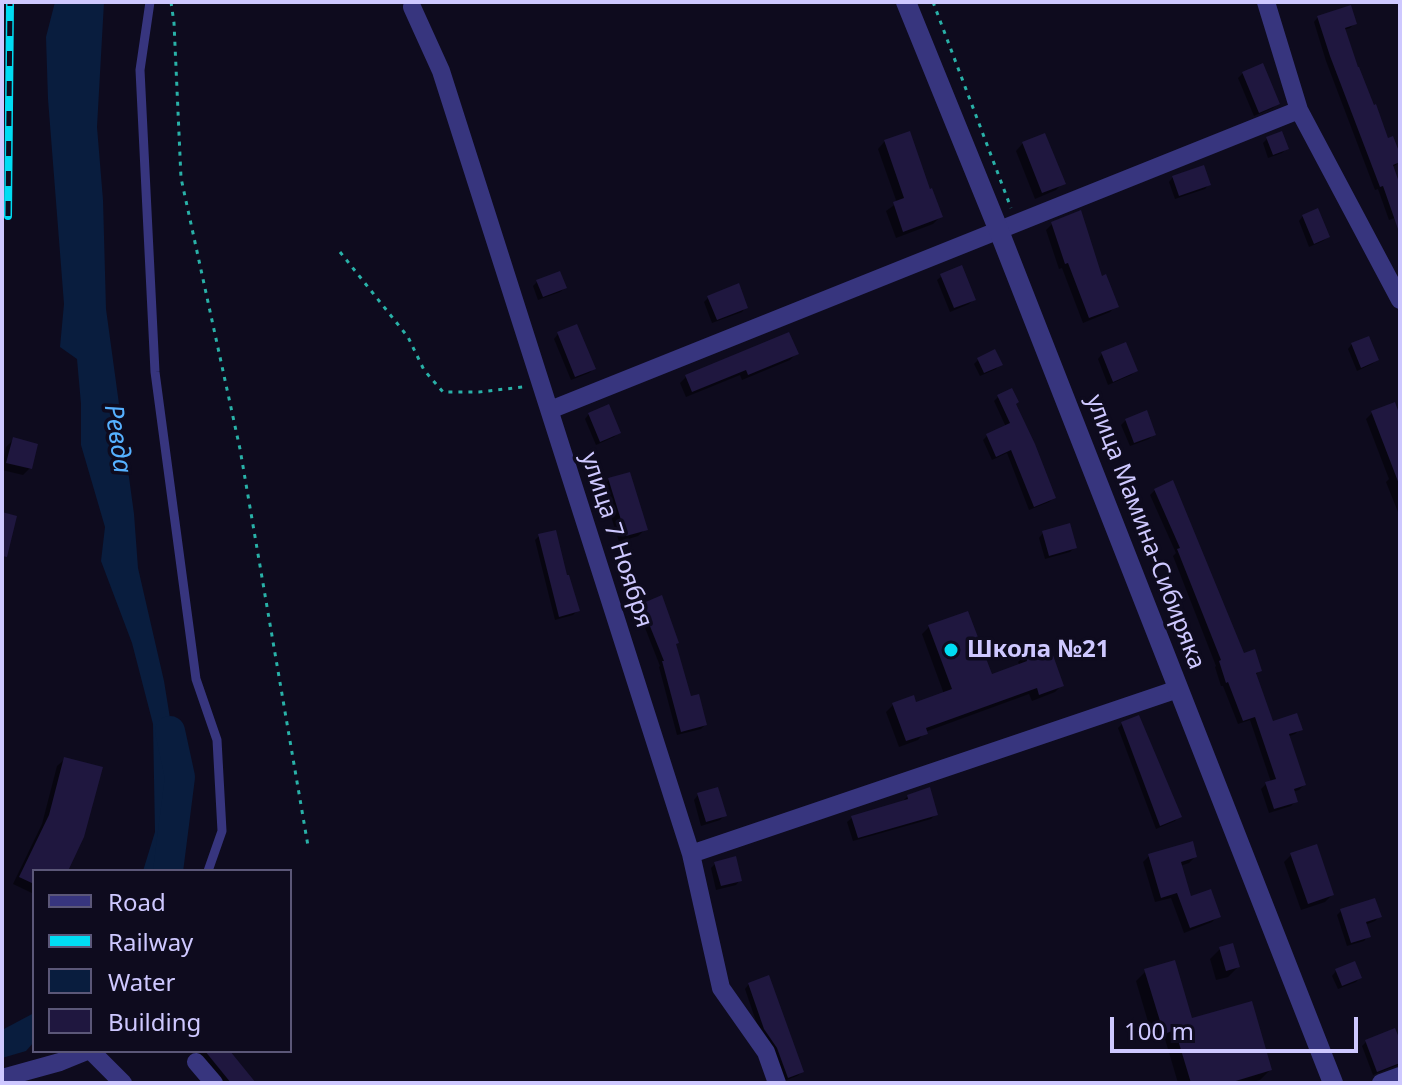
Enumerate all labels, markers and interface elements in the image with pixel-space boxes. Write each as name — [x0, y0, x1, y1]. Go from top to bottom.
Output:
street label: улица Мамина-Сибиряка — [1079, 391, 1211, 673]
water label: Ревда — [97, 403, 137, 475]
street label: улица 7 Ноября — [574, 449, 658, 631]
place label: Школа №21 — [967, 636, 1109, 664]
marker: Школа №21 — [942, 641, 960, 659]
legend — [32, 869, 292, 1053]
text: Road — [108, 885, 166, 918]
text: Railway — [108, 925, 193, 958]
text: Water — [108, 965, 175, 998]
scale bar — [1114, 1001, 1362, 1051]
text: Building — [108, 1005, 201, 1038]
text: 100 m — [1124, 1014, 1194, 1047]

